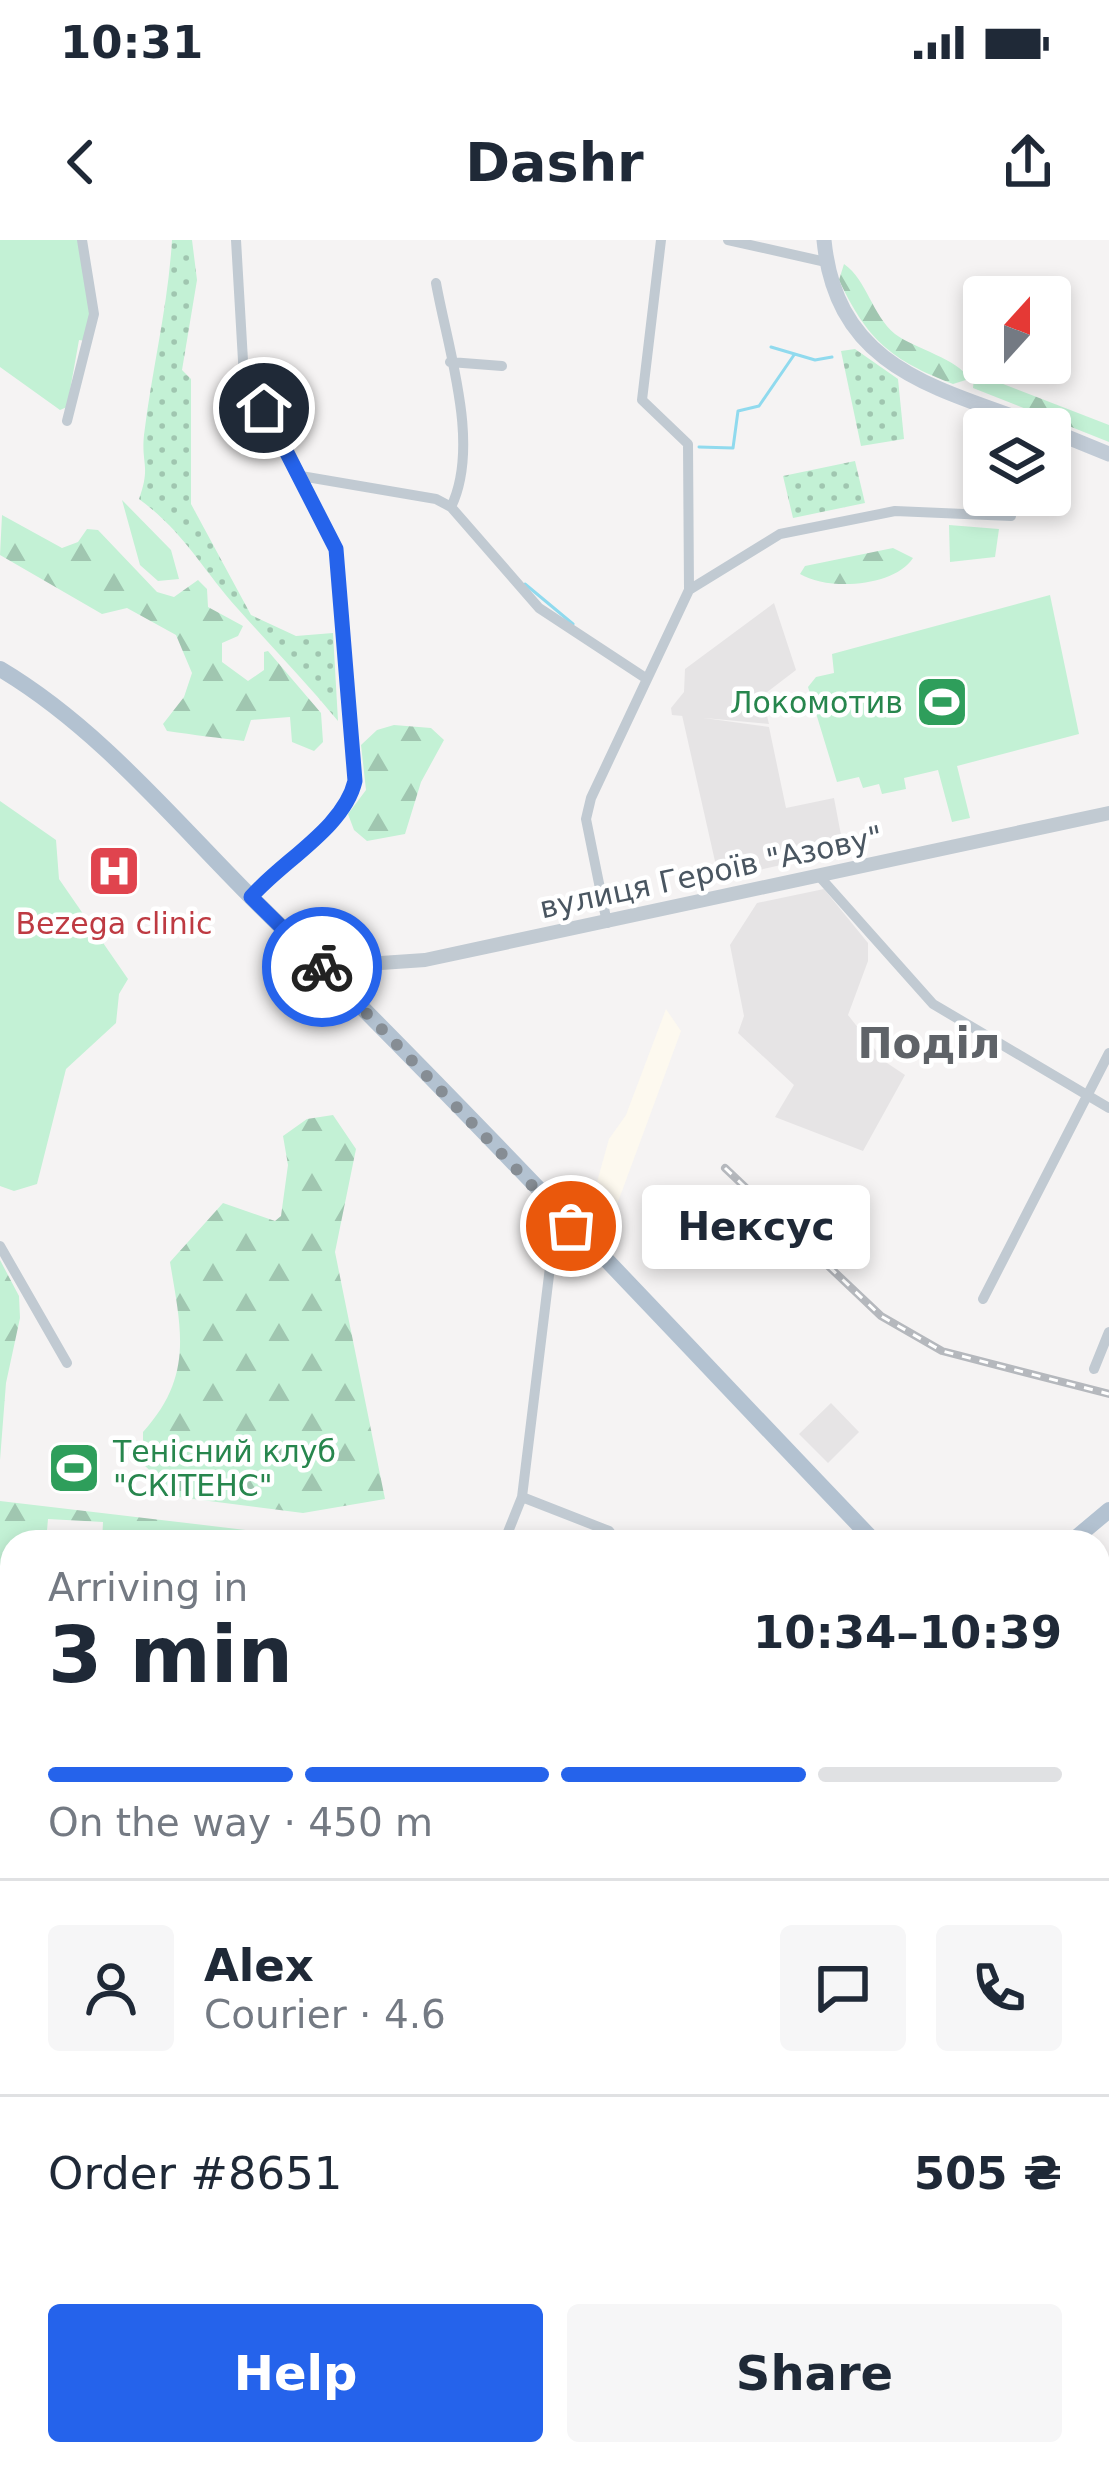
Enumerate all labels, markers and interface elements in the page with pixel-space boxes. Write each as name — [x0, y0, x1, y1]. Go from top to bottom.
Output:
text: 10:31 — [60, 16, 203, 69]
icon: back — [48, 129, 114, 195]
icon: share — [995, 129, 1061, 195]
text: Dashr — [465, 131, 644, 194]
north arrow — [963, 276, 1071, 384]
map controls — [963, 276, 1071, 516]
pin — [213, 357, 315, 459]
icon: home — [231, 375, 297, 441]
button: layers — [963, 408, 1071, 516]
sports icon: Локомотив — [914, 674, 970, 730]
place label: Локомотив — [730, 685, 903, 720]
street label: вулиця Героїв "Азову" — [536, 819, 886, 925]
hospital icon: Bezega clinic — [86, 843, 142, 899]
place label: Bezega clinic — [15, 906, 213, 941]
courier — [262, 907, 382, 1027]
icon: bike — [289, 934, 355, 1000]
district label: Поділ — [857, 1019, 1001, 1068]
pin — [520, 1175, 622, 1277]
callout: Нексус — [643, 1184, 871, 1268]
icon: bag — [538, 1193, 604, 1259]
text: Нексус — [677, 1204, 835, 1249]
place label: Тенісний клуб "СКІТЕНС" — [112, 1434, 336, 1503]
sports icon: Тенісний клуб "СКІТЕНС" — [46, 1440, 102, 1496]
text: Arriving in — [48, 1565, 248, 1610]
text: 10:34–10:39 — [753, 1606, 1062, 1659]
text: 3 min — [48, 1610, 293, 1700]
text: On the way · 450 m — [48, 1800, 433, 1845]
button: person — [48, 1925, 174, 2051]
button: chat — [780, 1925, 906, 2051]
button: phone — [936, 1925, 1062, 2051]
text: Alex — [204, 1939, 314, 1992]
text: Courier · 4.6 — [204, 1992, 446, 2037]
text: Order #8651 — [48, 2147, 342, 2200]
text: 505 ₴ — [914, 2147, 1062, 2200]
button: Help — [48, 2304, 543, 2442]
button: Share — [567, 2304, 1062, 2442]

